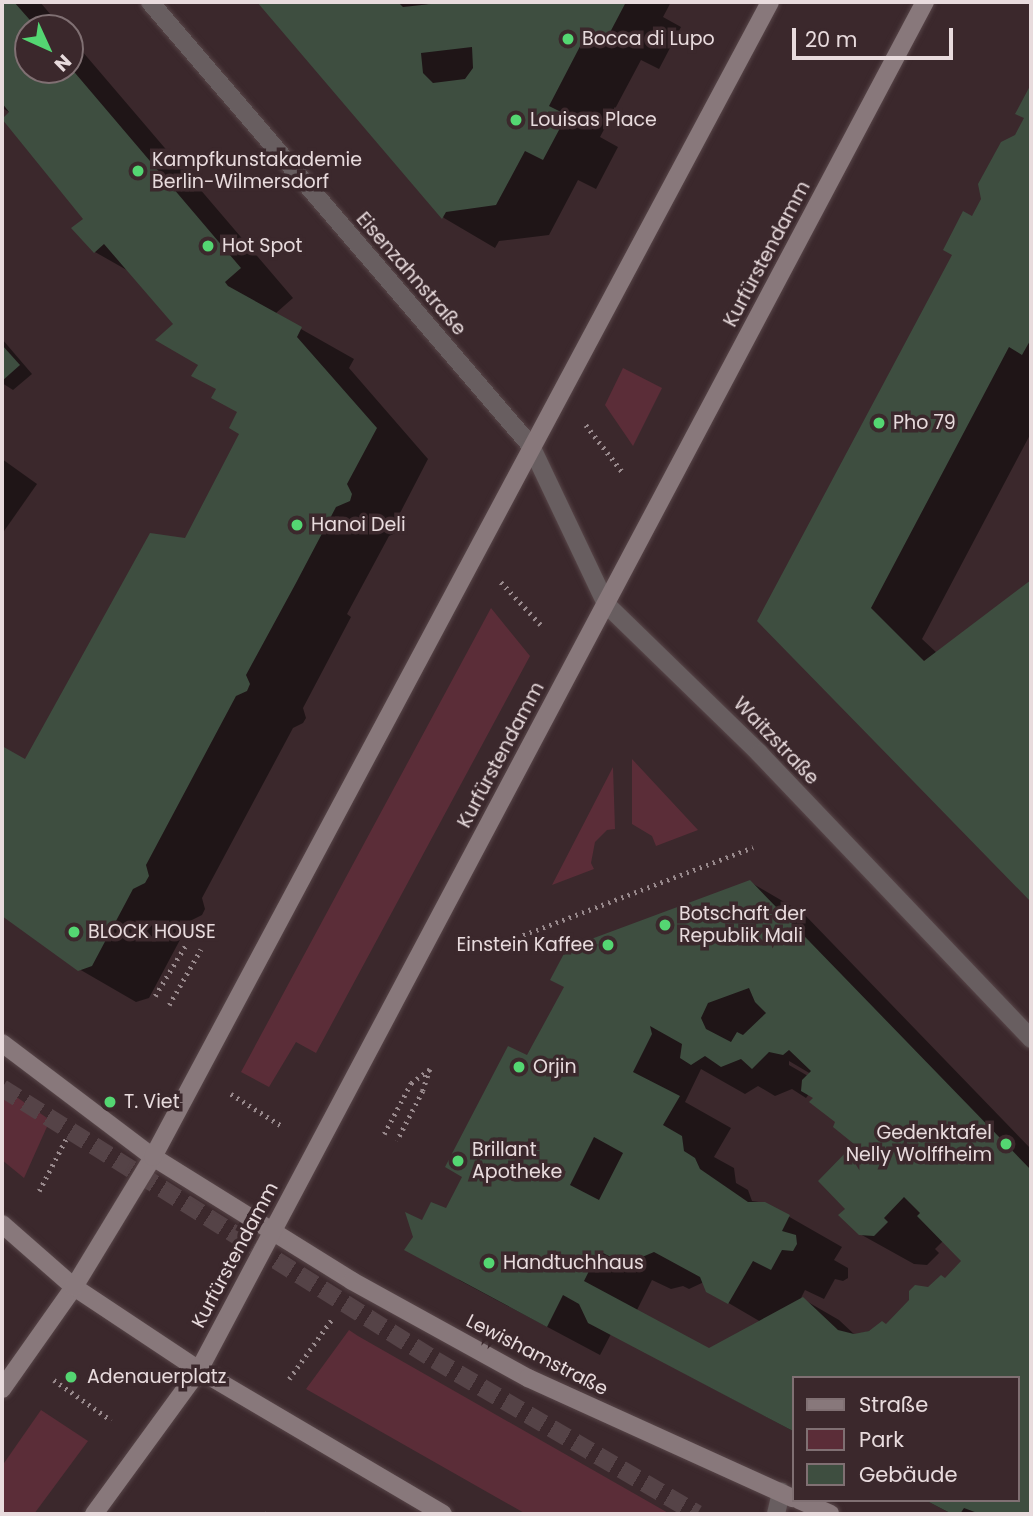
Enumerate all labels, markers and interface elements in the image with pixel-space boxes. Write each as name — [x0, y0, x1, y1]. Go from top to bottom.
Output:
north arrow — [14, 14, 84, 84]
scale bar — [795, 14, 956, 58]
text: 20 m — [805, 25, 858, 54]
place label: Bocca di Lupo — [582, 28, 715, 50]
marker: Bocca di Lupo — [560, 31, 576, 47]
text: N — [48, 48, 77, 77]
place label: Louisas Place — [530, 109, 657, 131]
marker: Louisas Place — [508, 112, 524, 128]
place label: Kampfkunstakademie Berlin-Wilmersdorf — [152, 149, 362, 193]
marker: Kampfkunstakademie Berlin-Wilmersdorf — [130, 163, 146, 179]
street label: Kurfürstendamm — [719, 177, 815, 331]
street label: Eisenzahnstraße — [351, 208, 471, 340]
place label: Hot Spot — [222, 235, 302, 257]
marker: Hot Spot — [200, 238, 216, 254]
place label: Pho 79 — [893, 412, 956, 434]
marker: Pho 79 — [871, 415, 887, 431]
place label: Hanoi Deli — [311, 514, 406, 536]
marker: Hanoi Deli — [289, 517, 305, 533]
street label: Kurfürstendamm — [453, 678, 549, 832]
street label: Waitzstraße — [729, 692, 823, 790]
place label: Botschaft der Republik Mali — [679, 903, 806, 947]
marker: Botschaft der Republik Mali — [657, 917, 673, 933]
place label: BLOCK HOUSE — [88, 921, 216, 943]
marker: BLOCK HOUSE — [66, 924, 82, 940]
place label: Einstein Kaffee — [457, 934, 594, 956]
marker: Einstein Kaffee — [600, 937, 616, 953]
place label: Orjin — [533, 1056, 577, 1078]
marker: Orjin — [511, 1059, 527, 1075]
place label: T. Viet — [124, 1091, 180, 1113]
marker: T. Viet — [102, 1094, 118, 1110]
place label: Gedenktafel Nelly Wolffheim — [846, 1122, 992, 1166]
marker: Gedenktafel Nelly Wolffheim — [998, 1136, 1014, 1152]
place label: Brillant Apotheke — [472, 1139, 562, 1183]
marker: Brillant Apotheke — [450, 1153, 466, 1169]
street label: Kurfürstendamm — [187, 1178, 283, 1332]
place label: Handtuchhaus — [503, 1252, 644, 1274]
marker: Handtuchhaus — [481, 1255, 497, 1271]
street label: Lewishamstraße — [462, 1309, 612, 1401]
place label: Adenauerplatz — [87, 1366, 226, 1388]
marker: Adenauerplatz — [61, 1367, 81, 1387]
legend — [792, 1376, 1019, 1502]
text: Straße — [859, 1390, 928, 1419]
text: Park — [859, 1425, 904, 1454]
text: Gebäude — [859, 1460, 957, 1489]

